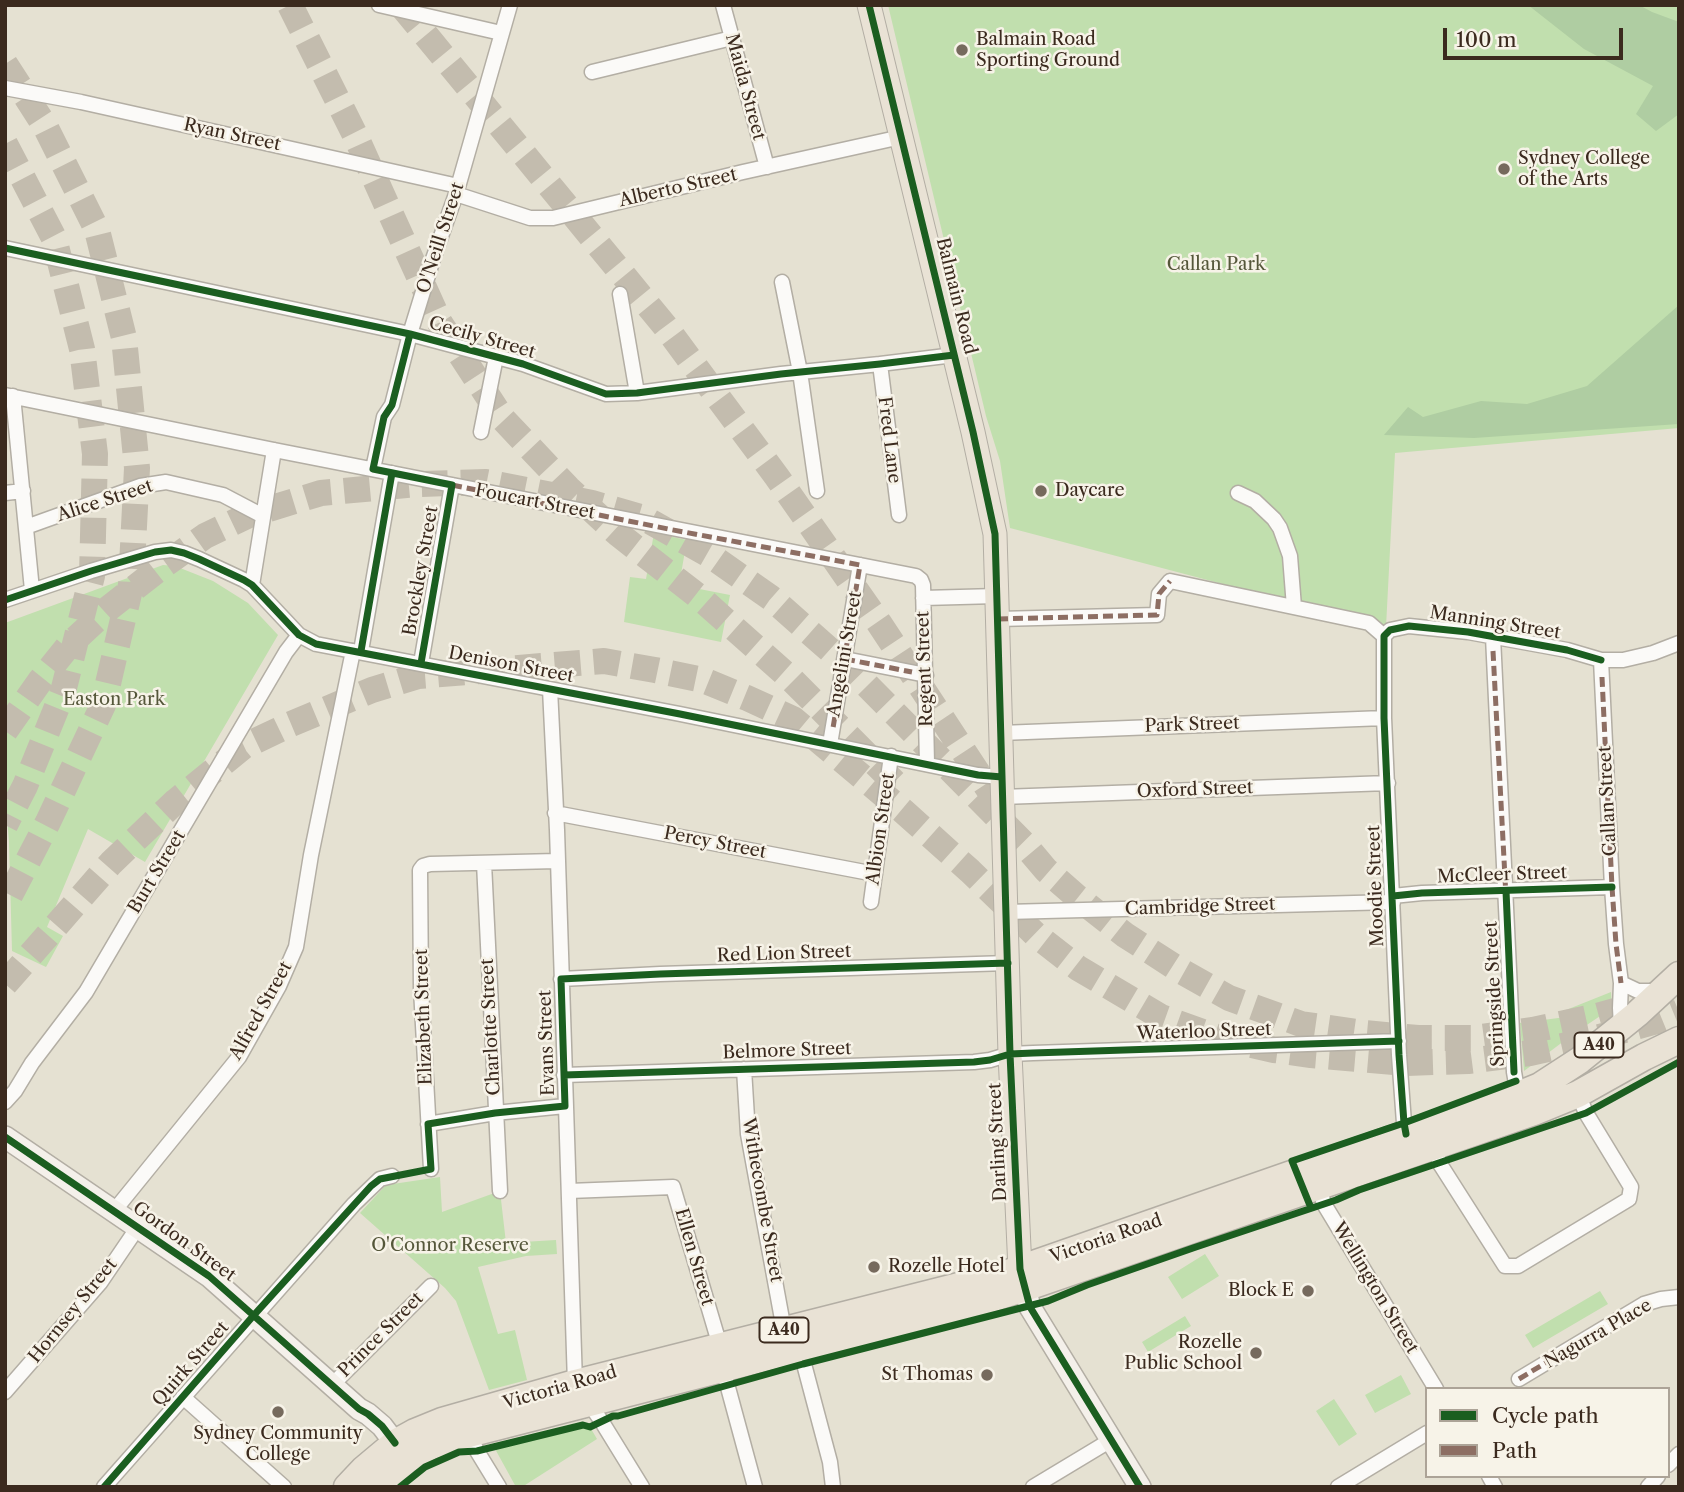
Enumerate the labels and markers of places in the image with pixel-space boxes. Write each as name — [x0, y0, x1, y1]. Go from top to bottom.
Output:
place label: Balmain Road Sporting Ground — [976, 29, 1120, 72]
marker: Balmain Road Sporting Ground — [954, 42, 970, 58]
place label: Sydney College of the Arts — [1518, 148, 1650, 190]
marker: Sydney College of the Arts — [1496, 161, 1512, 177]
place label: Daycare — [1055, 480, 1125, 502]
marker: Daycare — [1033, 483, 1049, 499]
place label: Rozelle Hotel — [888, 1256, 1005, 1278]
marker: Rozelle Hotel — [866, 1259, 882, 1275]
place label: Block E — [1228, 1280, 1294, 1302]
marker: Block E — [1300, 1283, 1316, 1299]
place label: Rozelle Public School — [1124, 1332, 1242, 1374]
marker: Rozelle Public School — [1248, 1345, 1264, 1361]
place label: St Thomas — [881, 1364, 973, 1386]
marker: St Thomas — [979, 1367, 995, 1383]
marker: Sydney Community College — [270, 1404, 286, 1420]
place label: Sydney Community College — [193, 1423, 363, 1466]

